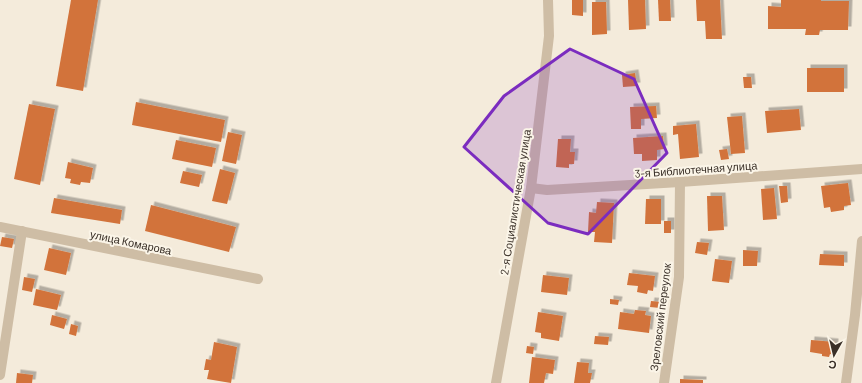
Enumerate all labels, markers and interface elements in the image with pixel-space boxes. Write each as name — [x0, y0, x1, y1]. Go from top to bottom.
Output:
street label: 2-я Социалистическая улица — [497, 127, 533, 276]
street label: 3-я Библиотечная улица — [634, 158, 759, 180]
street label: улица Комарова — [89, 227, 174, 257]
street label: Зреловский переулок — [647, 262, 673, 372]
north arrow — [814, 335, 854, 375]
text: С — [828, 358, 837, 372]

